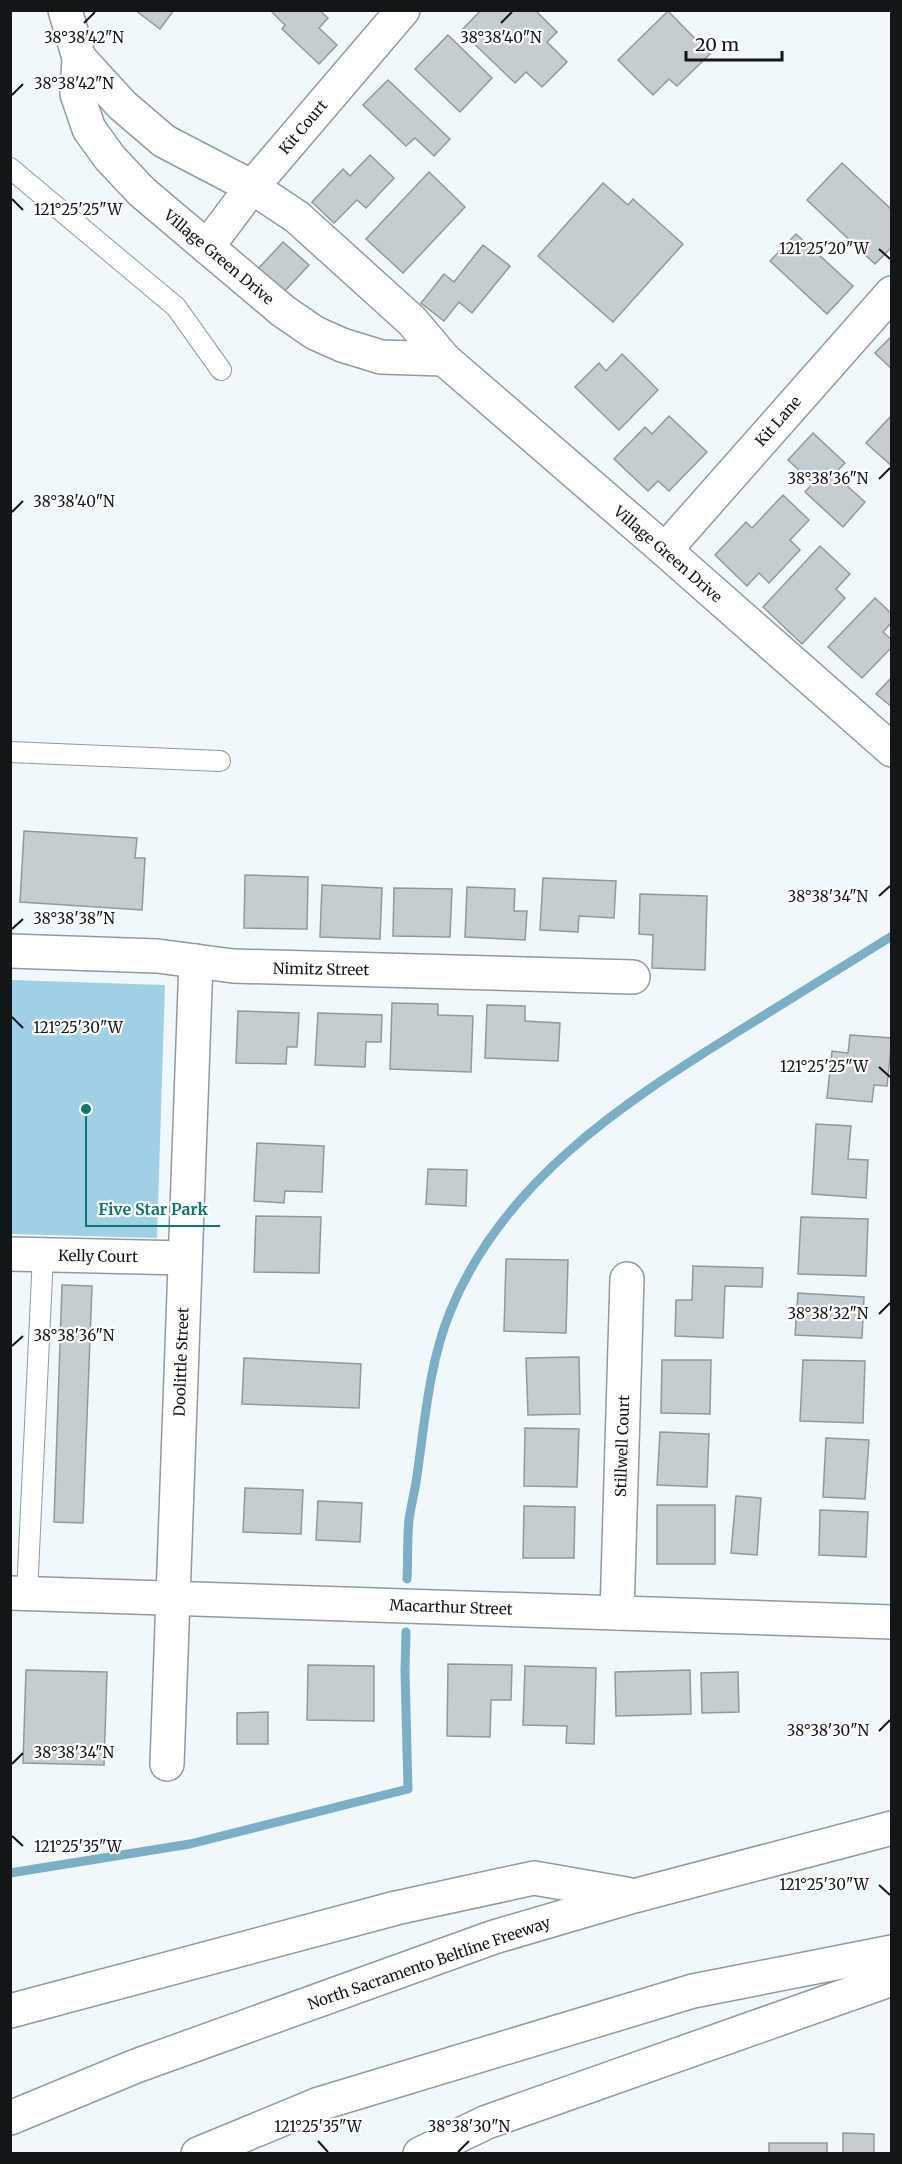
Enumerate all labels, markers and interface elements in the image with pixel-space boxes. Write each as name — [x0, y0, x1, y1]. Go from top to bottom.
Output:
scale bar — [686, 24, 782, 62]
text: 38°38'42"N — [44, 28, 124, 47]
text: 38°38'40"N — [460, 28, 542, 47]
text: 20 m — [695, 33, 739, 56]
text: 38°38'42"N — [34, 74, 114, 93]
street label: Kit Court — [275, 96, 331, 158]
text: 121°25'25"W — [34, 200, 123, 219]
street label: Village Green Drive — [159, 205, 278, 309]
text: 121°25'20"W — [779, 239, 870, 258]
street label: Kit Lane — [751, 392, 805, 450]
text: 38°38'36"N — [788, 469, 869, 488]
text: 38°38'40"N — [33, 492, 115, 511]
street label: Village Green Drive — [609, 501, 726, 606]
text: 38°38'34"N — [788, 887, 869, 906]
text: 38°38'38"N — [33, 909, 115, 928]
street label: Nimitz Street — [273, 959, 369, 979]
text: 121°25'30"W — [33, 1018, 124, 1037]
text: 121°25'25"W — [780, 1057, 869, 1076]
callout: Five Star Park — [86, 1192, 220, 1226]
text: Five Star Park — [98, 1199, 208, 1219]
street label: Kelly Court — [58, 1246, 138, 1266]
text: 38°38'32"N — [788, 1304, 869, 1323]
street label: Doolittle Street — [170, 1307, 192, 1417]
text: 38°38'36"N — [34, 1326, 115, 1345]
street label: Stillwell Court — [611, 1394, 633, 1497]
street label: Macarthur Street — [389, 1595, 513, 1619]
text: 38°38'30"N — [787, 1721, 870, 1740]
text: 38°38'34"N — [34, 1743, 115, 1762]
text: 121°25'35"W — [34, 1837, 123, 1856]
text: 121°25'30"W — [779, 1875, 870, 1894]
street label: North Sacramento Beltline Freeway — [305, 1912, 553, 2014]
text: 121°25'35"W — [274, 2117, 363, 2136]
text: 38°38'30"N — [428, 2117, 511, 2136]

